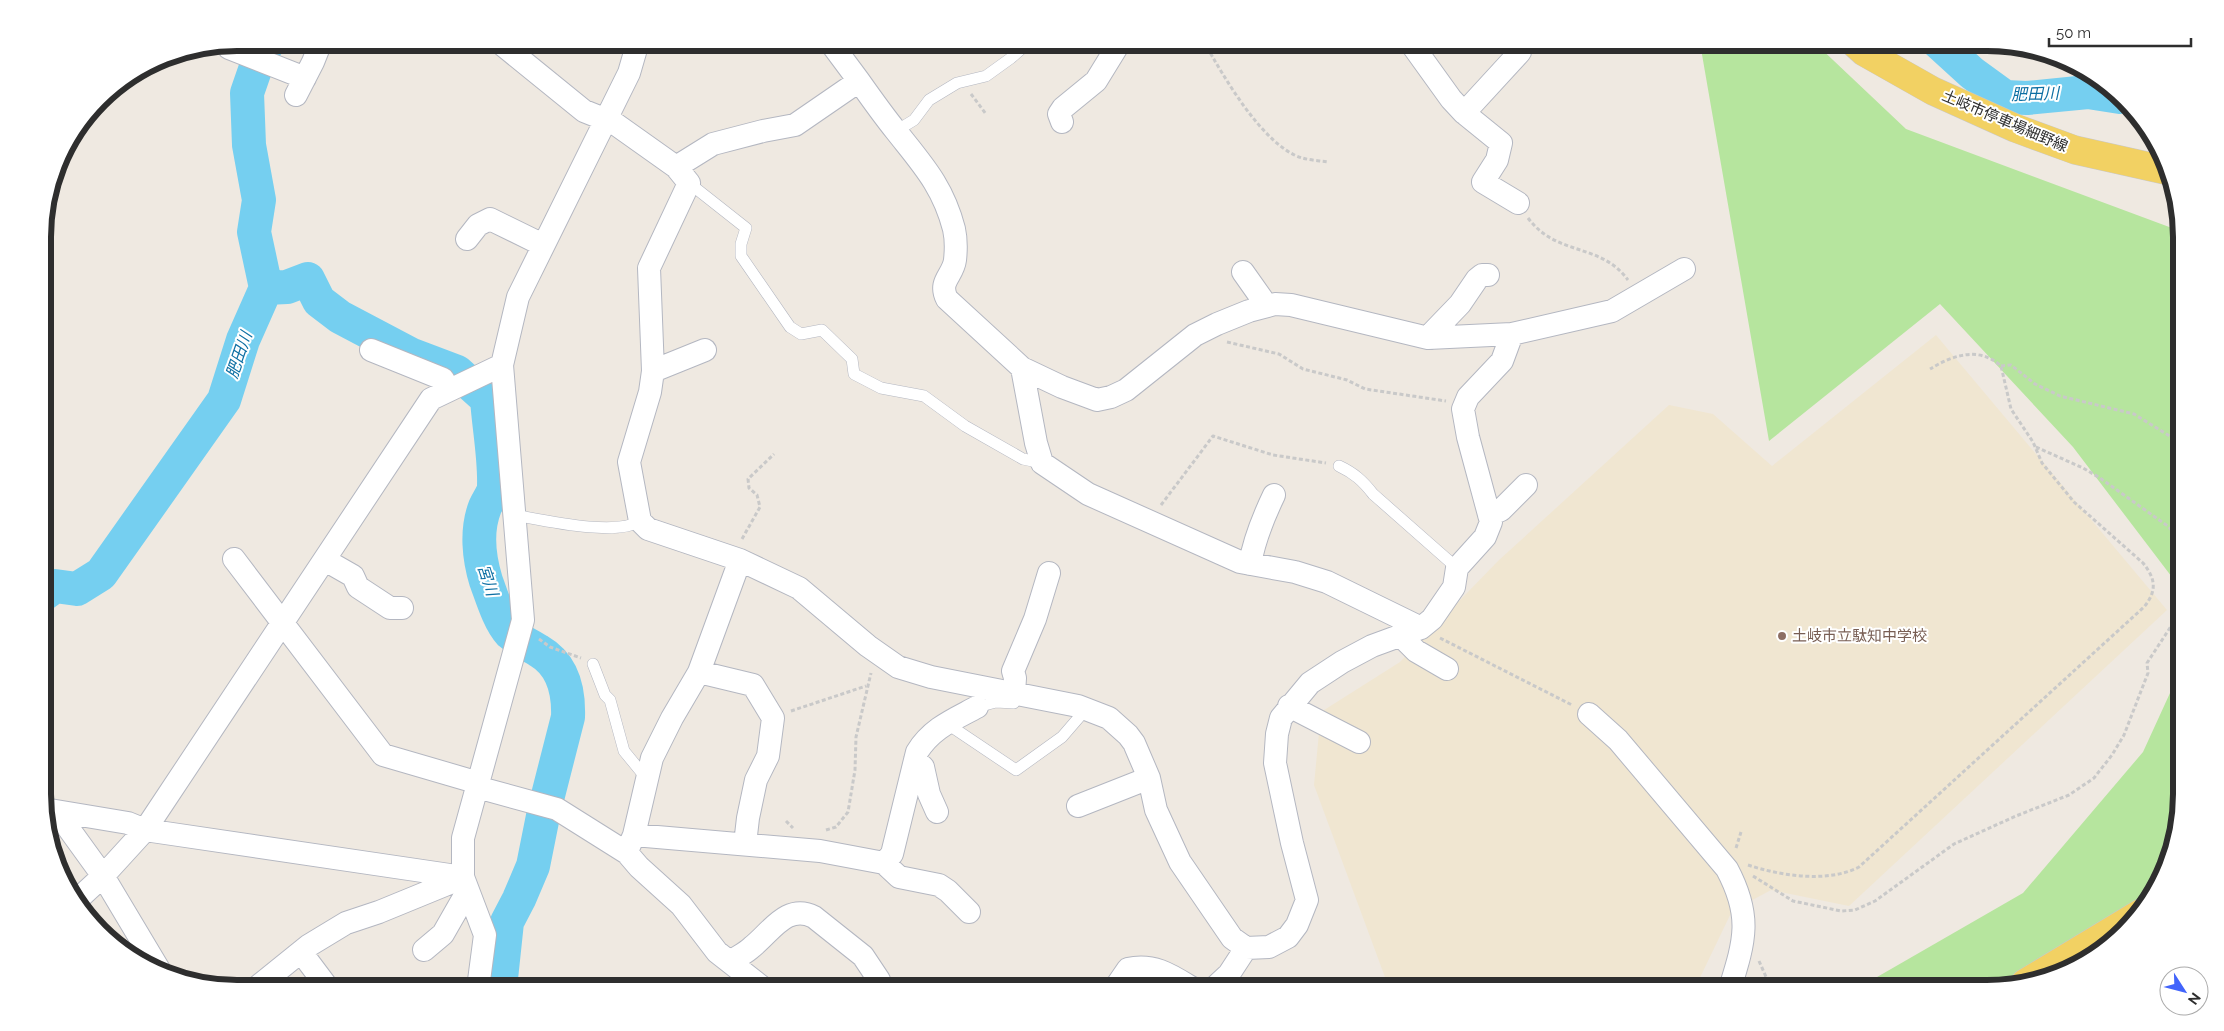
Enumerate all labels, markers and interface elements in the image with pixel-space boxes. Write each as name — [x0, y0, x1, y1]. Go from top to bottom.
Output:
scale bar — [2049, 15, 2192, 47]
text: 50 m — [2056, 24, 2091, 42]
water label: 肥田川 — [2011, 84, 2061, 104]
street label: 土岐市停車場細野線 — [1939, 86, 2071, 156]
water label: 肥田川 — [222, 327, 256, 381]
water label: 宮川 — [474, 562, 503, 600]
place label: 土岐市立駄知中学校 — [1792, 627, 1927, 645]
marker: 土岐市立駄知中学校 — [1776, 630, 1788, 642]
north arrow — [2159, 966, 2209, 1016]
text: N — [2185, 990, 2204, 1008]

